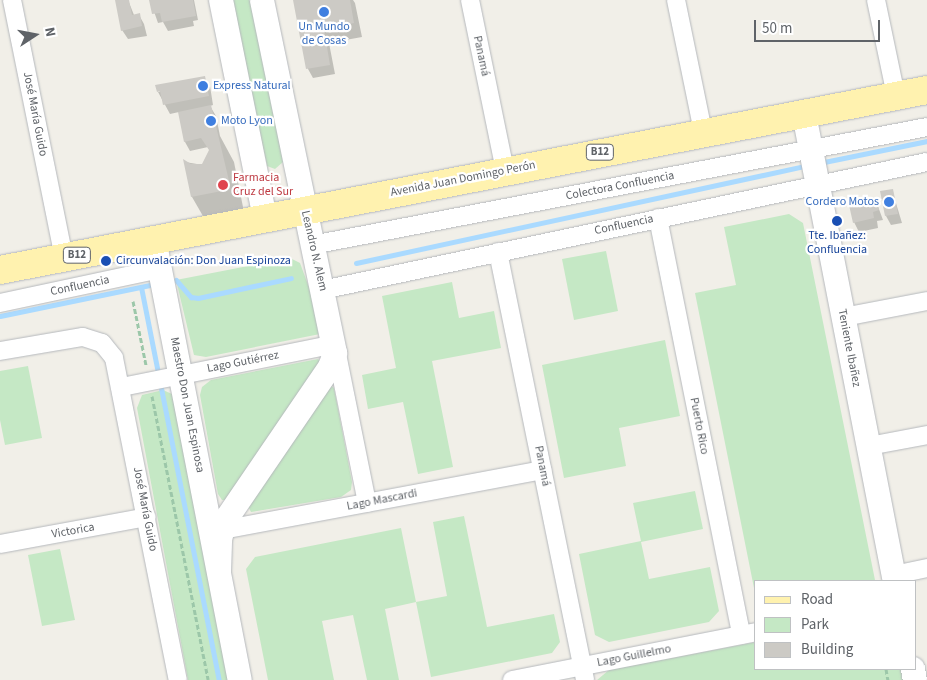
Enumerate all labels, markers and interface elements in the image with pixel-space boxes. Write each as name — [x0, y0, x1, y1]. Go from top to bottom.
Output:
marker: Un Mundo de Cosas — [318, 6, 330, 18]
north arrow — [10, 10, 60, 60]
scale bar — [757, 10, 883, 42]
text: 50 m — [762, 18, 792, 39]
place label: Un Mundo de Cosas — [298, 20, 350, 48]
text: N — [39, 26, 60, 39]
street label: Panamá — [470, 34, 492, 78]
street label: José María Guido — [20, 70, 50, 158]
place label: Express Natural — [213, 79, 291, 93]
marker: Express Natural — [197, 80, 209, 92]
place label: Moto Lyon — [221, 114, 273, 128]
marker: Moto Lyon — [205, 115, 217, 127]
road number: B12 — [585, 144, 615, 160]
street label: Avenida Juan Domingo Perón — [389, 158, 537, 200]
street label: Colectora Confluencia — [564, 168, 676, 204]
place label: Farmacia Cruz del Sur — [233, 171, 293, 199]
marker: Farmacia Cruz del Sur — [217, 179, 229, 191]
place label: Cordero Motos — [806, 195, 879, 209]
marker: Cordero Motos — [883, 196, 895, 208]
street label: Leandro N. Alem — [298, 209, 330, 293]
street label: Confluencia — [593, 212, 655, 238]
marker: Tte. Ibañez: Confluencia — [831, 215, 843, 227]
place label: Tte. Ibañez: Confluencia — [807, 229, 867, 257]
road number: B12 — [62, 246, 92, 264]
place label: Circunvalación: Don Juan Espinoza — [116, 254, 291, 268]
marker: Circunvalación: Don Juan Espinoza — [100, 255, 112, 267]
street label: Confluencia — [49, 273, 111, 299]
street label: Teniente Ibañez — [834, 308, 864, 388]
street label: Maestro Don Juan Espinosa — [167, 336, 207, 474]
street label: Lago Gutiérrez — [206, 348, 280, 376]
street label: Puerto Rico — [686, 396, 712, 456]
street label: Panamá — [531, 445, 553, 487]
street label: José María Guido — [130, 465, 160, 553]
street label: Lago Mascardi — [346, 486, 418, 514]
street label: Victorica — [50, 520, 96, 542]
legend — [754, 580, 917, 670]
text: Road — [801, 589, 833, 610]
text: Park — [801, 614, 829, 635]
text: Building — [801, 639, 853, 660]
street label: Lago Guillelmo — [596, 642, 672, 670]

